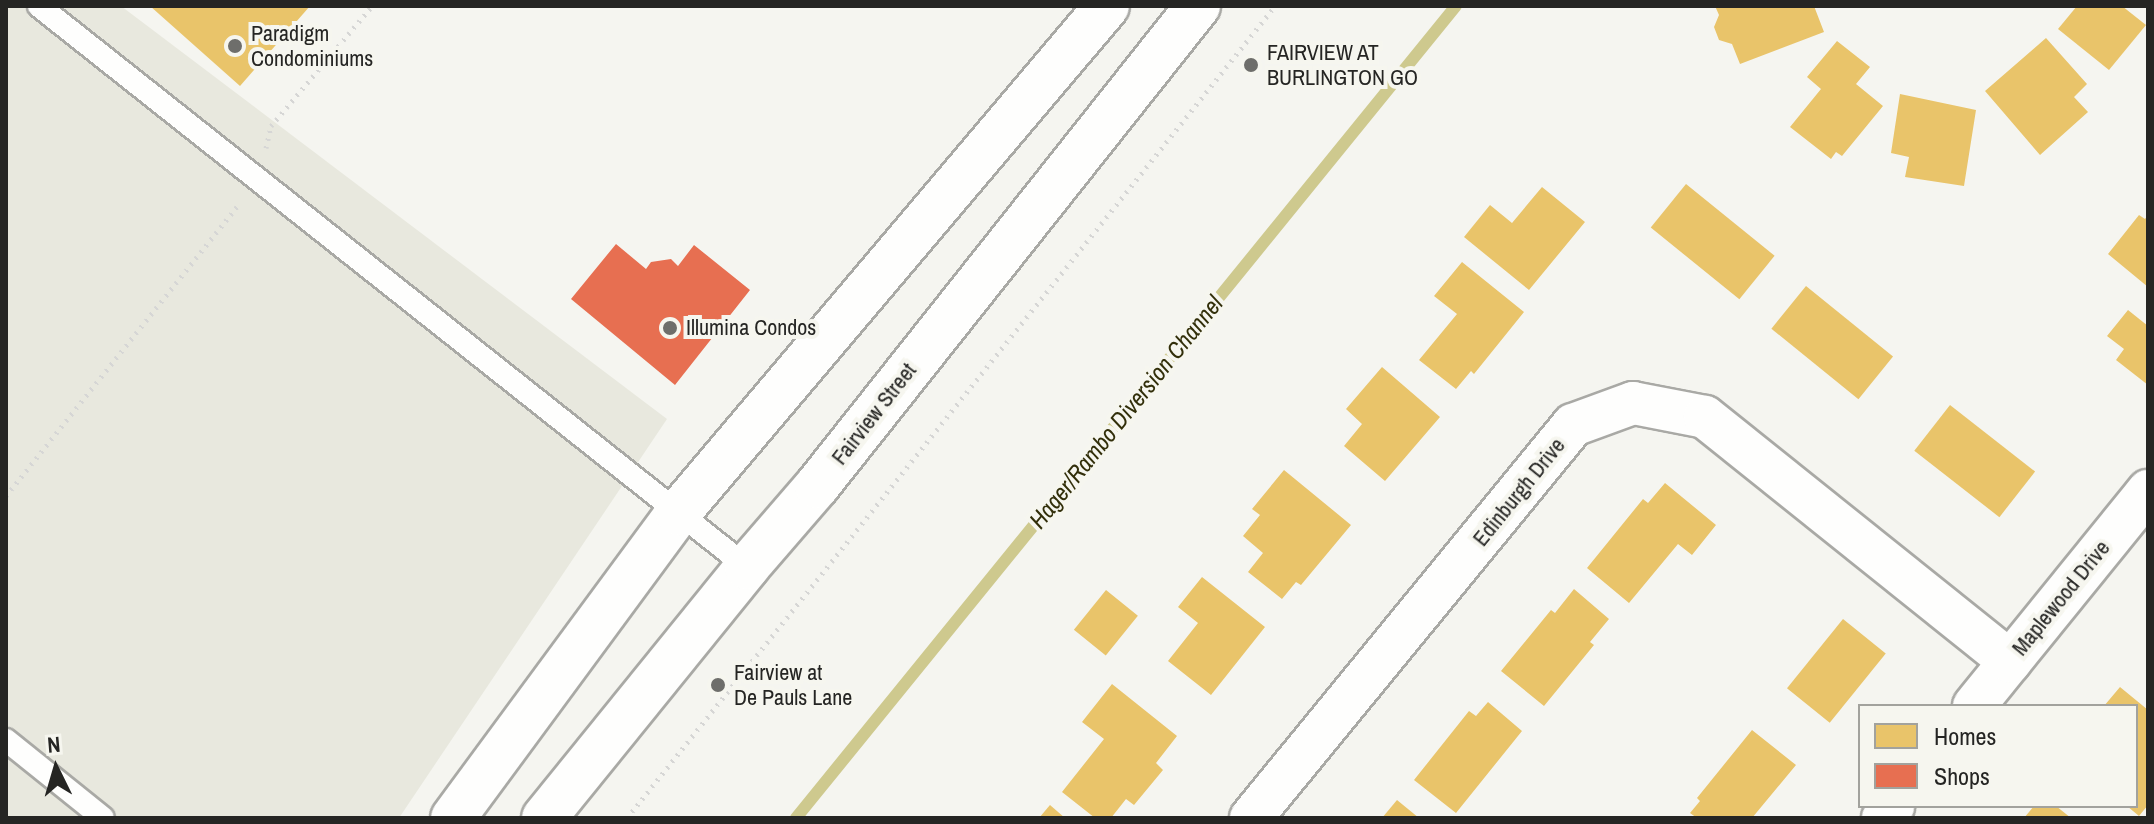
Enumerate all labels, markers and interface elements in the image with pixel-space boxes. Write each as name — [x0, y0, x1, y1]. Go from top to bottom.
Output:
place label: Paradigm Condominiums — [251, 20, 373, 72]
marker: Paradigm Condominiums — [226, 37, 244, 55]
place label: FAIRVIEW AT BURLINGTON GO — [1267, 39, 1418, 90]
marker: FAIRVIEW AT BURLINGTON GO — [1242, 56, 1260, 74]
water label: Hager/Rambo Diversion Channel — [1023, 290, 1229, 534]
place label: Illumina Condos — [686, 315, 816, 341]
marker: Illumina Condos — [661, 319, 679, 337]
street label: Fairview Street — [826, 358, 922, 470]
street label: Edinburgh Drive — [1467, 433, 1571, 551]
street label: Maplewood Drive — [2007, 535, 2115, 661]
place label: Fairview at De Pauls Lane — [734, 659, 852, 710]
marker: Fairview at De Pauls Lane — [709, 676, 727, 694]
legend — [1858, 704, 2138, 808]
text: Homes — [1934, 720, 1996, 752]
north arrow — [16, 728, 96, 808]
text: N — [46, 729, 62, 760]
text: Shops — [1934, 760, 1990, 792]

